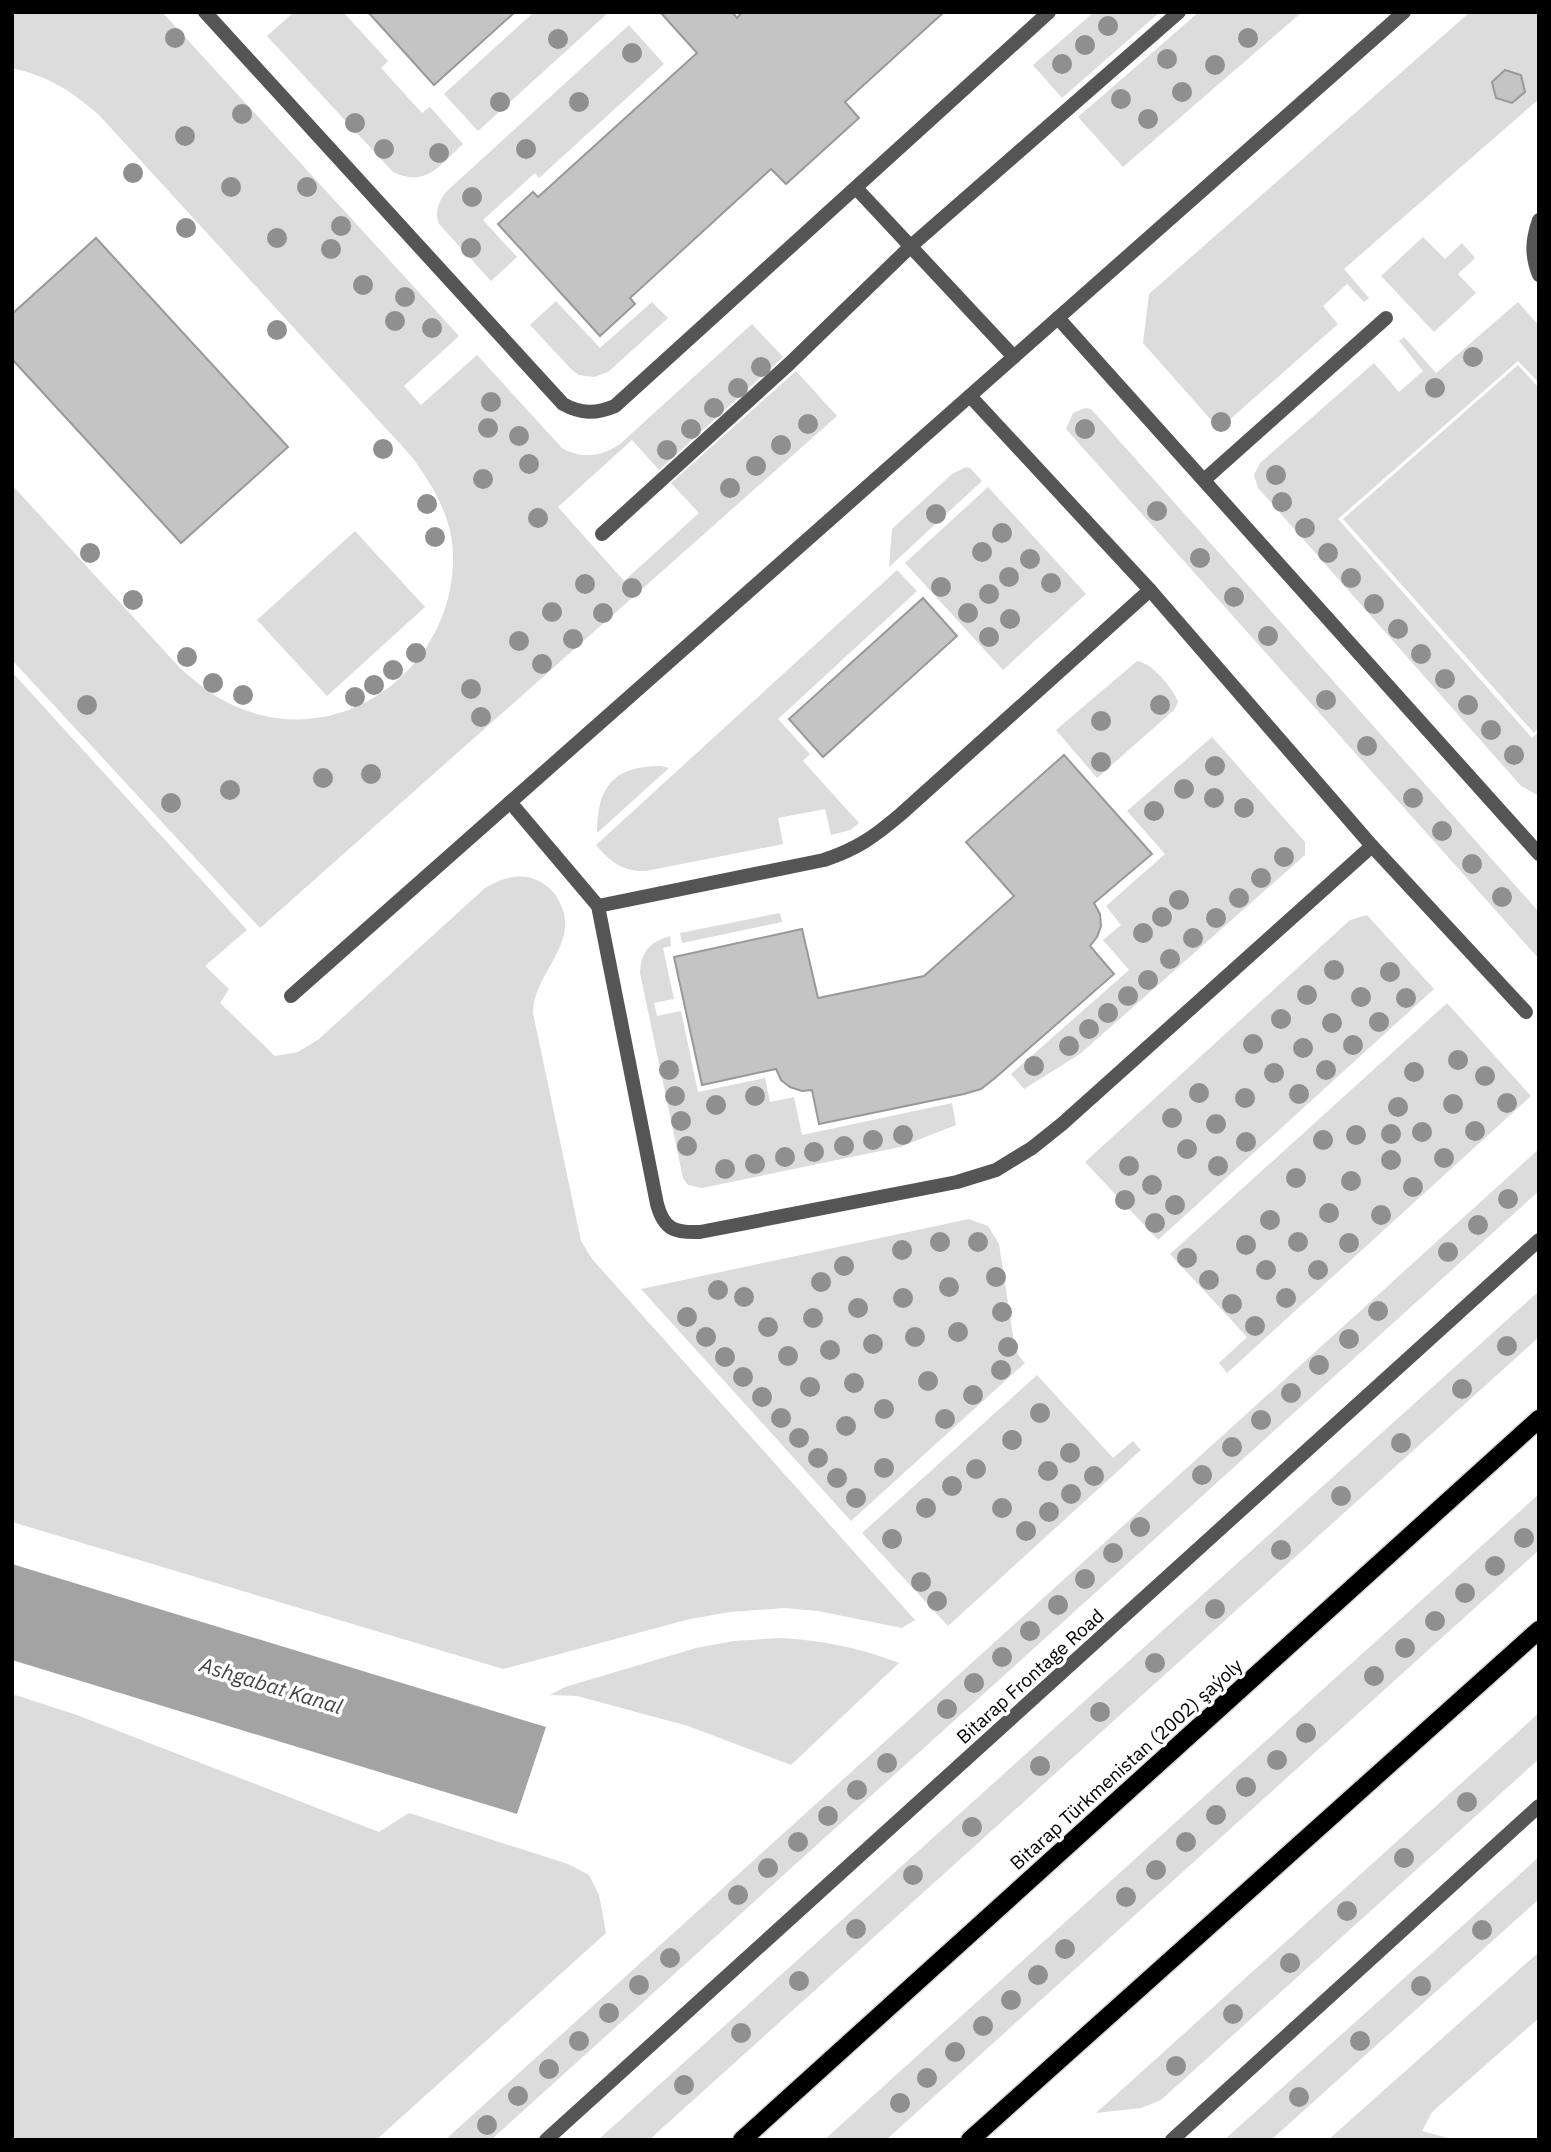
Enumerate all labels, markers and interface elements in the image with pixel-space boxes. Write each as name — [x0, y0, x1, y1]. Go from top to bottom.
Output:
street label: Bitarap Frontage Road — [951, 1603, 1109, 1749]
water label: Ashgabat Kanal — [196, 1650, 346, 1720]
street label: Bitarap Türkmenistan (2002) şaýoly — [1005, 1653, 1248, 1875]

